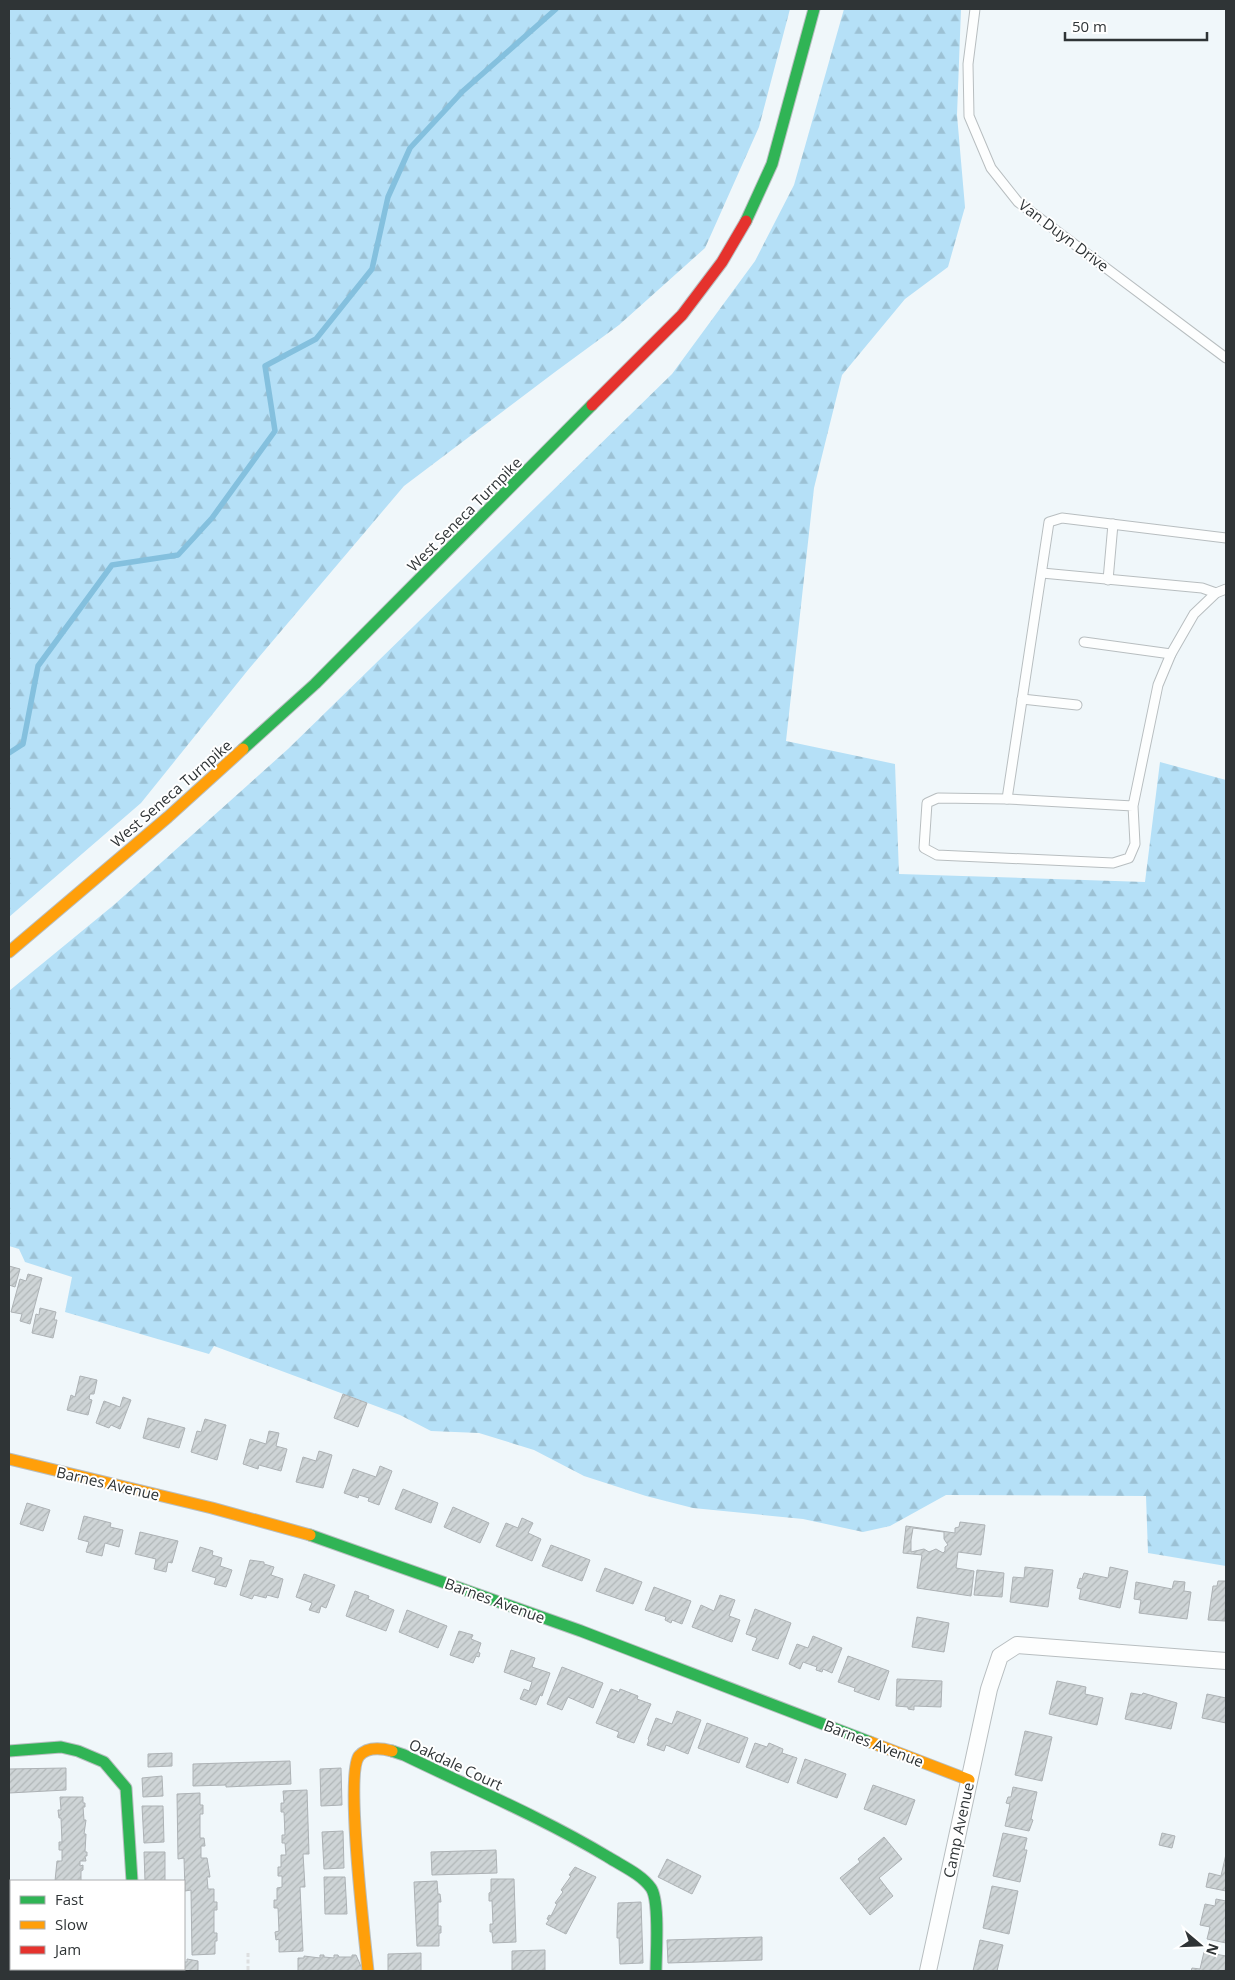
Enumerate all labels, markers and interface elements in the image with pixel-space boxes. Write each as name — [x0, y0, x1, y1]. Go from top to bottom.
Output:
scale bar — [1065, 10, 1208, 42]
text: 50 m — [1072, 16, 1107, 36]
street label: Van Duyn Drive — [1015, 195, 1113, 275]
street label: West Seneca Turnpike — [402, 452, 526, 576]
street label: West Seneca Turnpike — [106, 735, 236, 851]
street label: Barnes Avenue — [55, 1461, 161, 1505]
street label: Barnes Avenue — [442, 1573, 548, 1627]
street label: Barnes Avenue — [821, 1715, 927, 1771]
street label: Oakdale Court — [406, 1734, 506, 1794]
street label: Camp Avenue — [938, 1780, 978, 1880]
legend — [10, 1880, 185, 1970]
text: Fast — [55, 1889, 84, 1909]
text: Slow — [55, 1914, 88, 1934]
north arrow — [1175, 1920, 1225, 1970]
text: Jam — [53, 1939, 81, 1959]
text: N — [1202, 1941, 1224, 1958]

